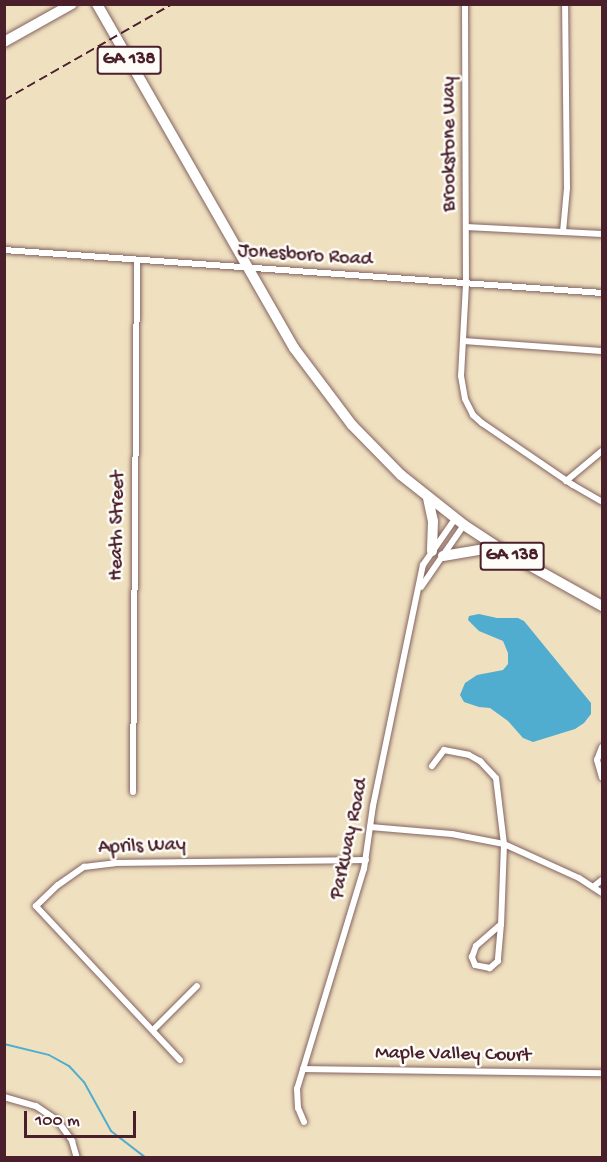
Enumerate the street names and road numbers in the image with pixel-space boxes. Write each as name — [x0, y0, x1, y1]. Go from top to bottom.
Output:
road number: GA 138 — [96, 45, 162, 75]
street label: Brookstone Way — [438, 76, 462, 212]
street label: Jonesboro Road — [237, 239, 373, 273]
street label: Heath Street — [105, 471, 131, 581]
road number: GA 138 — [479, 541, 545, 571]
street label: Parkway Road — [325, 776, 375, 902]
street label: Aprils Way — [98, 833, 186, 861]
street label: Maple Valley Court — [375, 1042, 531, 1068]

